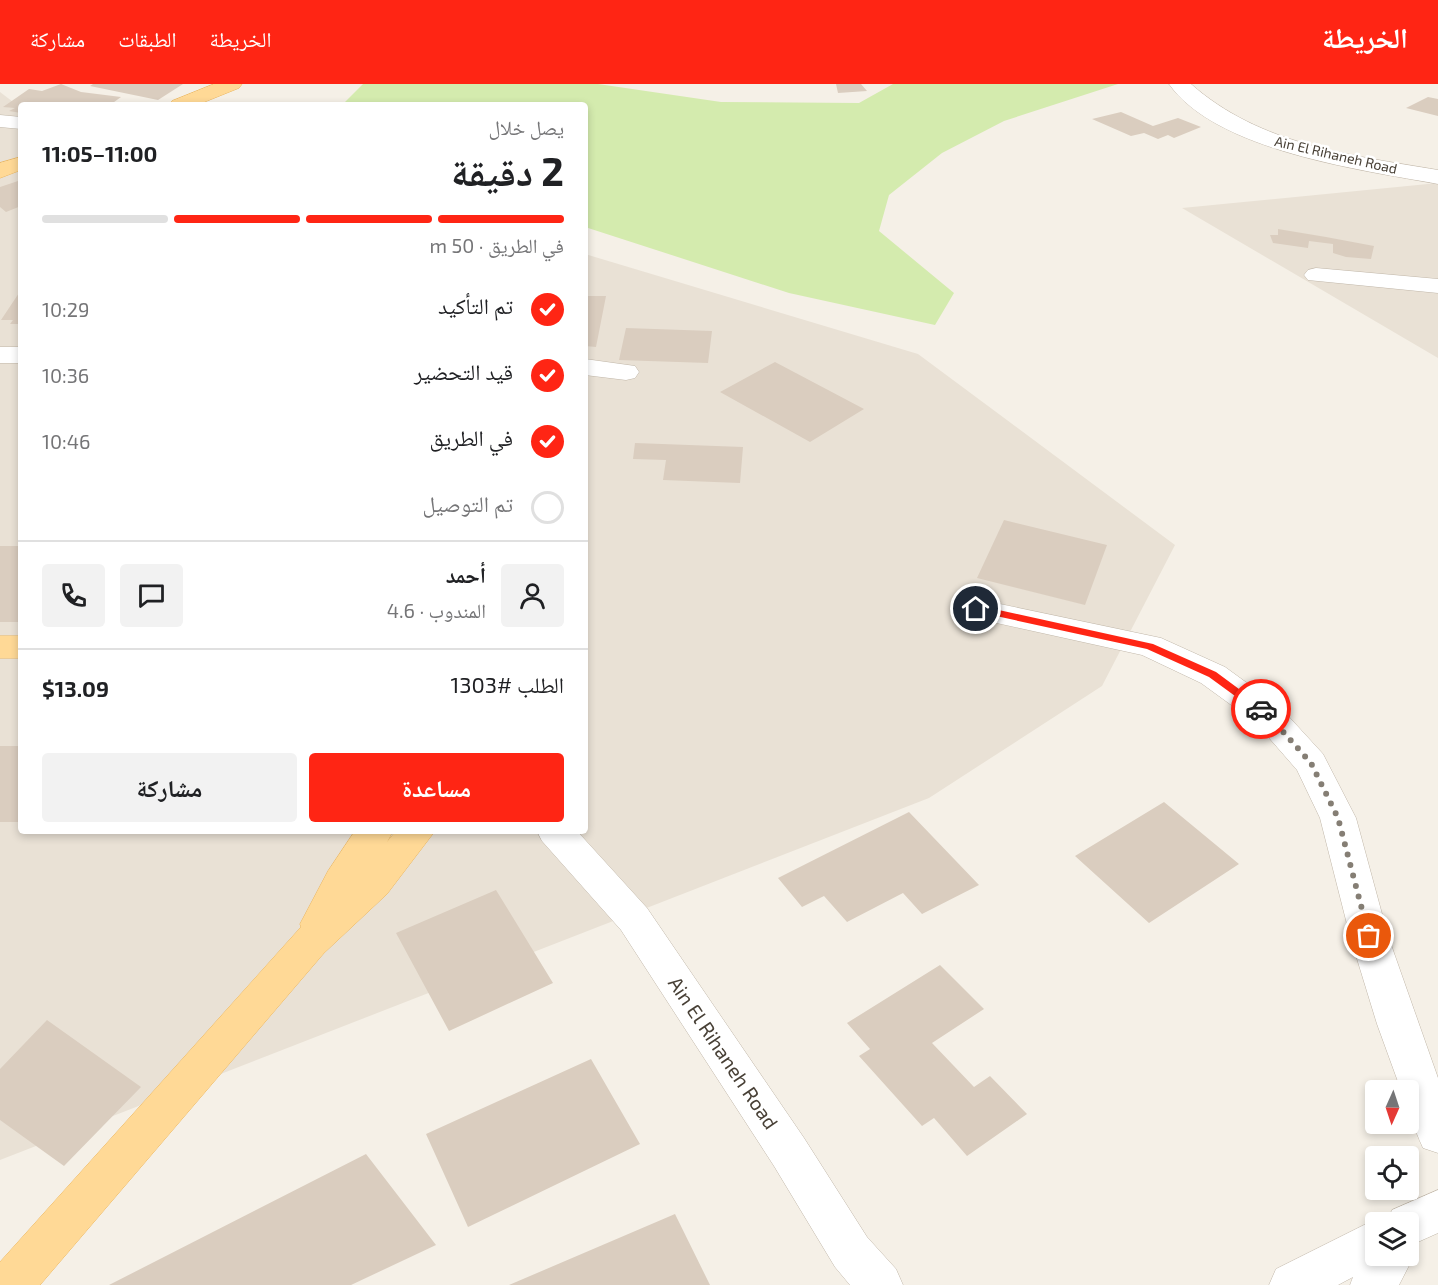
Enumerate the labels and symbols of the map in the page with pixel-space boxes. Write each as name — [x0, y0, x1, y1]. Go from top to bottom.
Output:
street label: Ain El Rihaneh Road — [1273, 132, 1399, 177]
pin — [950, 583, 1001, 634]
courier — [1231, 679, 1291, 739]
pin — [1343, 910, 1394, 961]
street label: Ain El Rihaneh Road — [664, 972, 784, 1133]
north arrow — [1365, 1080, 1419, 1134]

